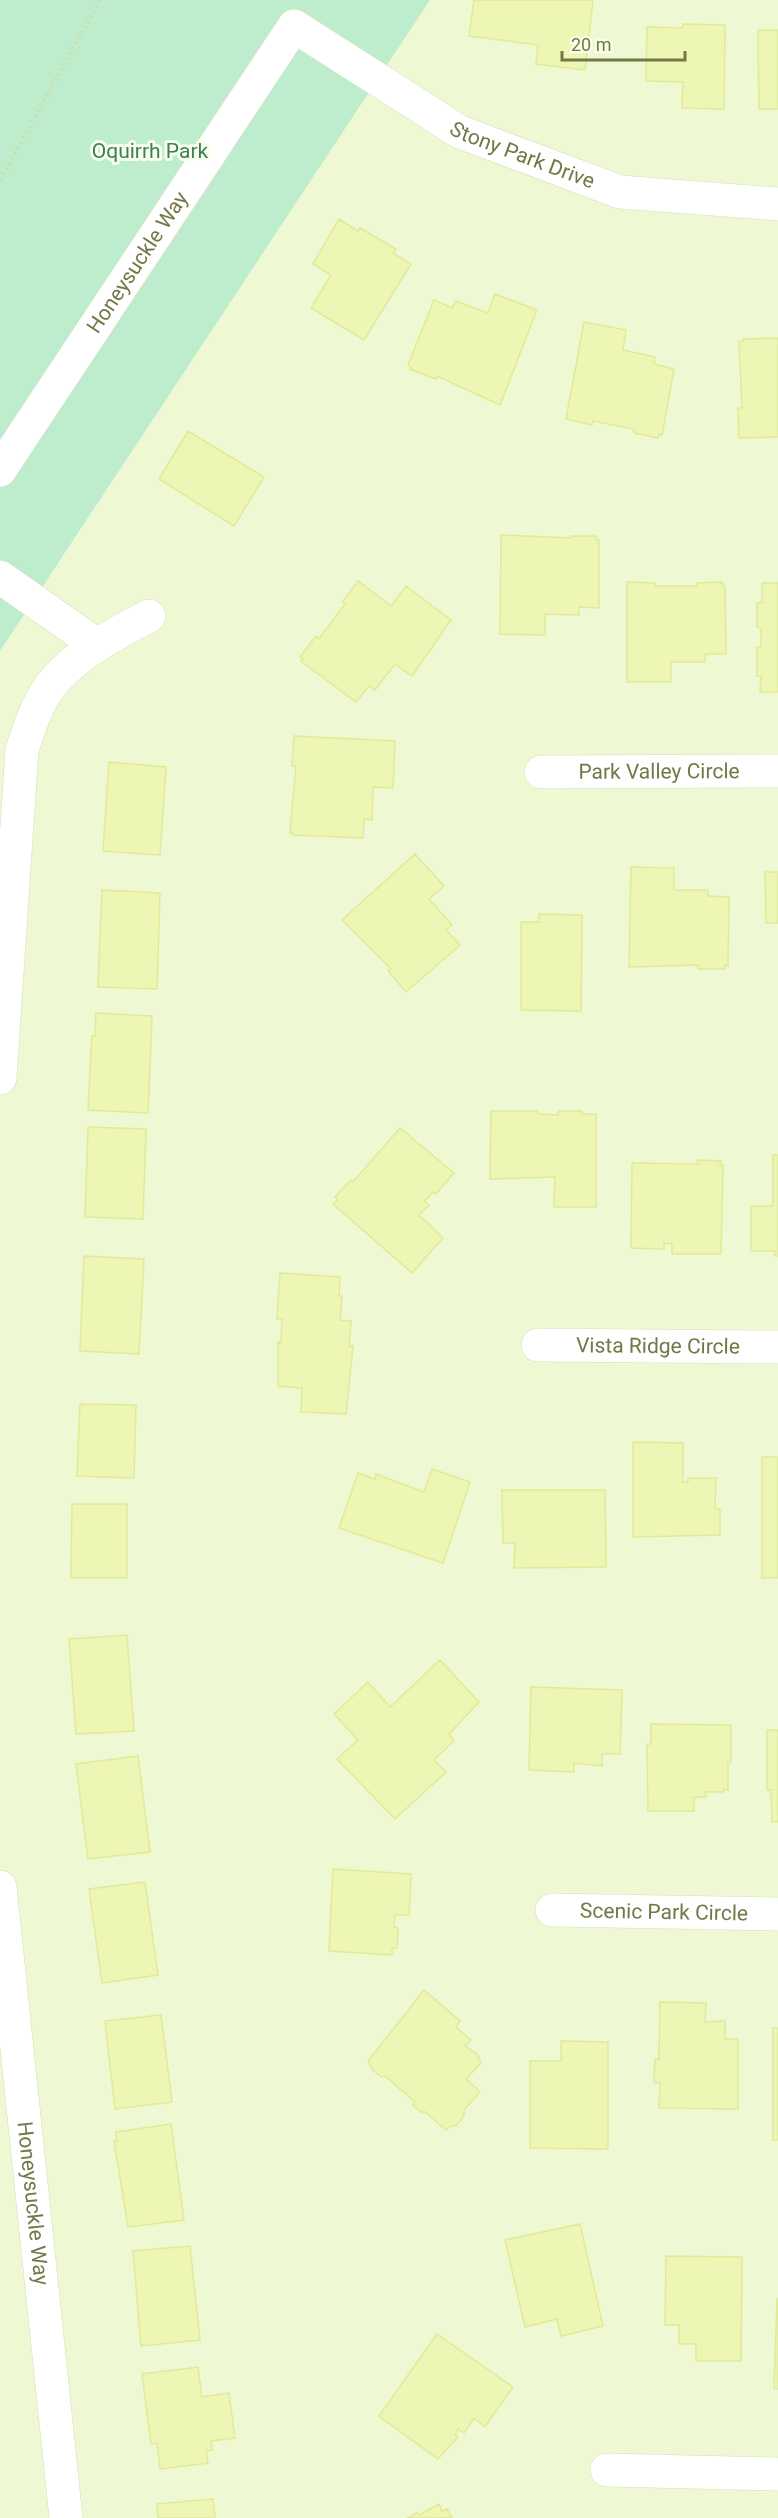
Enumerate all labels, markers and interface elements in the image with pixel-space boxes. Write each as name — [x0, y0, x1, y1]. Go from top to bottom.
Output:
scale bar — [562, 24, 685, 62]
text: 20 m — [571, 34, 611, 55]
street label: Stony Park Drive — [445, 117, 598, 193]
park label: Oquirrh Park — [92, 139, 209, 163]
street label: Honeysuckle Way — [82, 187, 193, 338]
street label: Park Valley Circle — [578, 759, 740, 784]
street label: Vista Ridge Circle — [576, 1333, 740, 1359]
street label: Scenic Park Circle — [580, 1898, 748, 1925]
street label: Honeysuckle Way — [13, 2120, 54, 2286]

